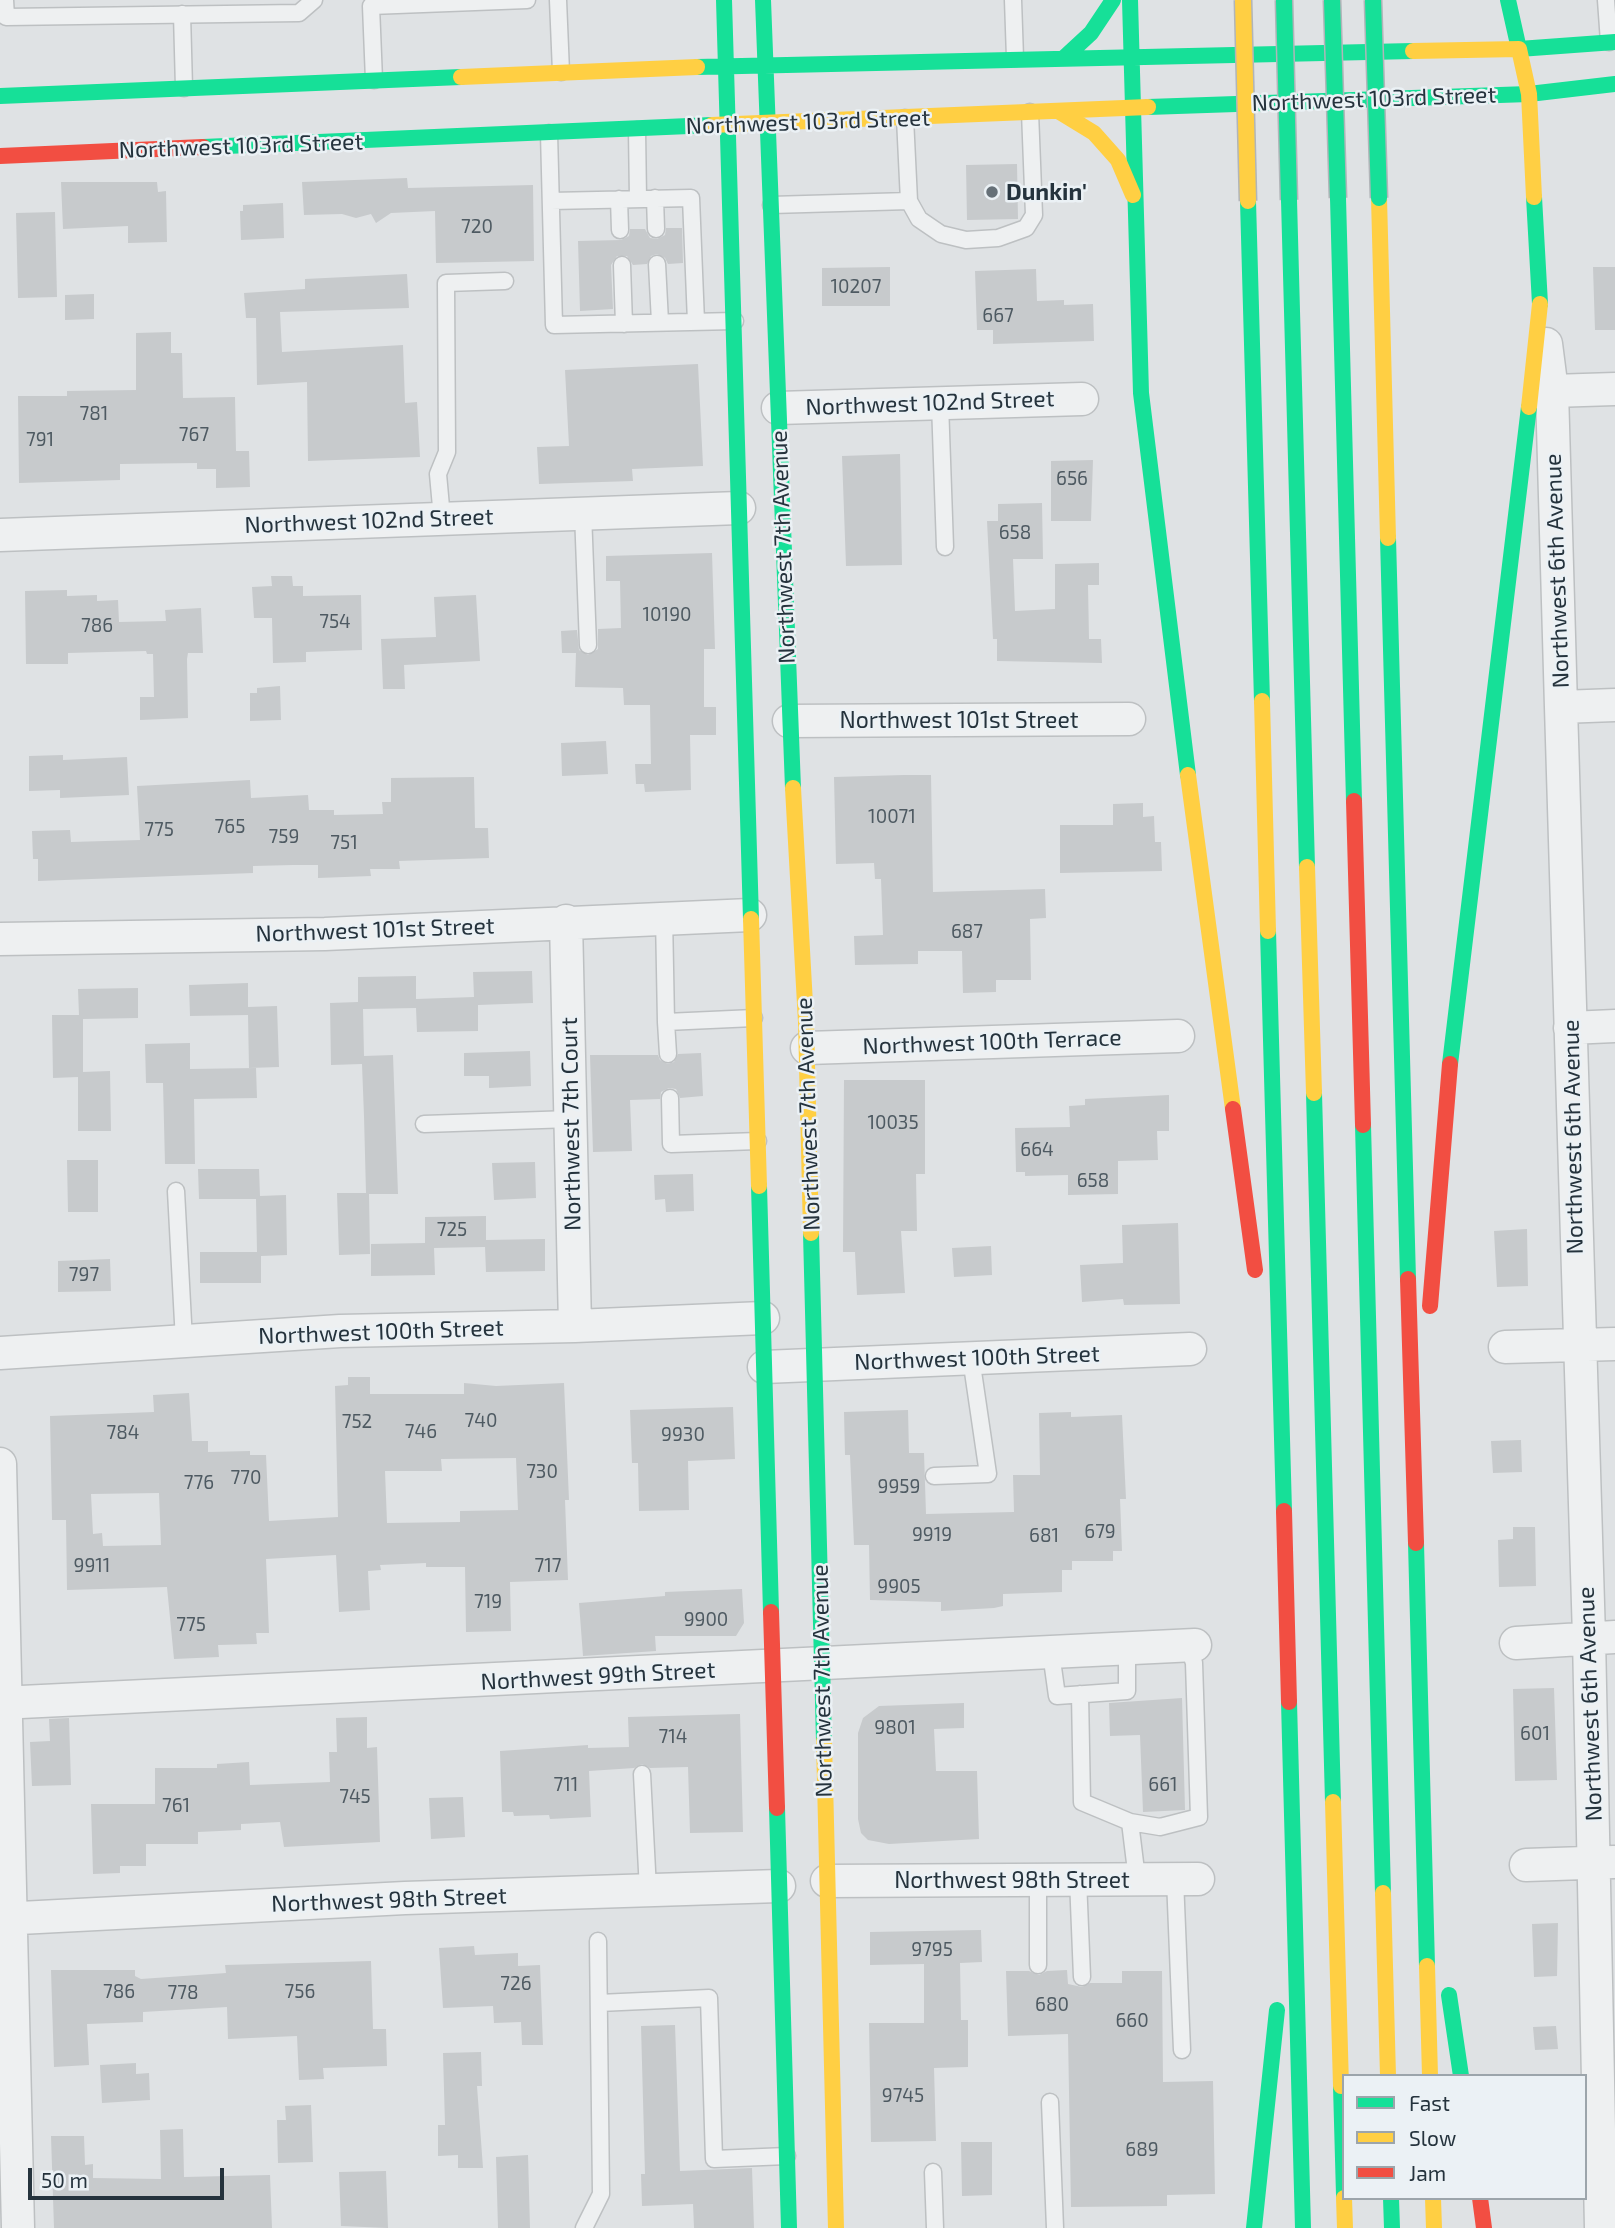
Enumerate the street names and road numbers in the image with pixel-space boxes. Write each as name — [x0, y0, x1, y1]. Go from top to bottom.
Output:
street label: Northwest 103rd Street — [1251, 81, 1497, 117]
street label: Northwest 103rd Street — [685, 104, 931, 140]
street label: Northwest 103rd Street — [118, 128, 364, 164]
street label: Northwest 102nd Street — [805, 385, 1055, 421]
street label: Northwest 7th Avenue — [765, 430, 801, 664]
street label: Northwest 6th Avenue — [1539, 453, 1575, 689]
street label: Northwest 102nd Street — [244, 503, 494, 539]
street label: Northwest 101st Street — [839, 706, 1079, 734]
street label: Northwest 101st Street — [255, 912, 495, 948]
street label: Northwest 7th Avenue — [790, 997, 826, 1231]
street label: Northwest 7th Court — [555, 1017, 587, 1231]
street label: Northwest 6th Avenue — [1557, 1019, 1589, 1255]
street label: Northwest 100th Terrace — [862, 1024, 1122, 1060]
street label: Northwest 100th Street — [258, 1314, 504, 1350]
street label: Northwest 100th Street — [854, 1340, 1100, 1376]
street label: Northwest 7th Avenue — [806, 1564, 838, 1798]
street label: Northwest 6th Avenue — [1572, 1586, 1608, 1822]
street label: Northwest 99th Street — [480, 1656, 716, 1696]
street label: Northwest 98th Street — [894, 1866, 1130, 1894]
street label: Northwest 98th Street — [271, 1882, 507, 1918]

